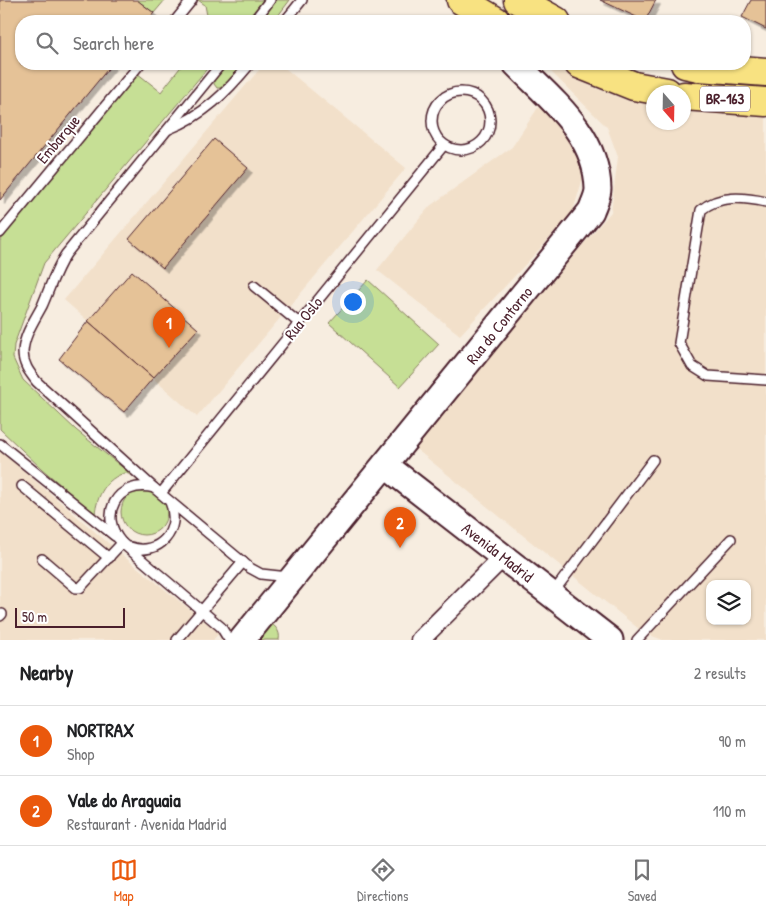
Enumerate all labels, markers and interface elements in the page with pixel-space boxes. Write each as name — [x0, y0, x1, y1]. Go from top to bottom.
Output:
search box — [15, 15, 751, 70]
icon: search — [33, 29, 61, 57]
text: Search here — [73, 30, 154, 56]
north arrow — [646, 85, 691, 130]
road number: BR-163 — [700, 86, 750, 112]
street label: Embarque — [31, 110, 85, 168]
street label: Rua do Contorno — [461, 281, 538, 369]
your location — [340, 289, 366, 315]
street label: Rua Oslo — [279, 291, 327, 344]
pin: 1 — [153, 307, 185, 348]
pin: 2 — [384, 507, 416, 548]
street label: Avenida Madrid — [457, 517, 539, 587]
map controls — [706, 580, 751, 625]
button: layers — [706, 580, 751, 625]
scale bar — [15, 605, 125, 628]
text: 50 m — [22, 607, 47, 626]
text: Nearby — [20, 658, 73, 687]
text: 2 results — [694, 662, 746, 684]
text: NORTRAX — [67, 717, 135, 743]
text: 1 — [33, 730, 39, 752]
text: 90 m — [718, 730, 746, 752]
text: Shop — [67, 743, 94, 765]
text: Vale do Araguaia — [67, 787, 181, 813]
text: 2 — [32, 800, 40, 822]
text: 110 m — [713, 800, 746, 822]
text: Restaurant · Avenida Madrid — [67, 813, 226, 835]
tab: Map — [110, 856, 138, 905]
tab: Directions — [357, 856, 408, 905]
tab: Saved — [628, 856, 656, 905]

